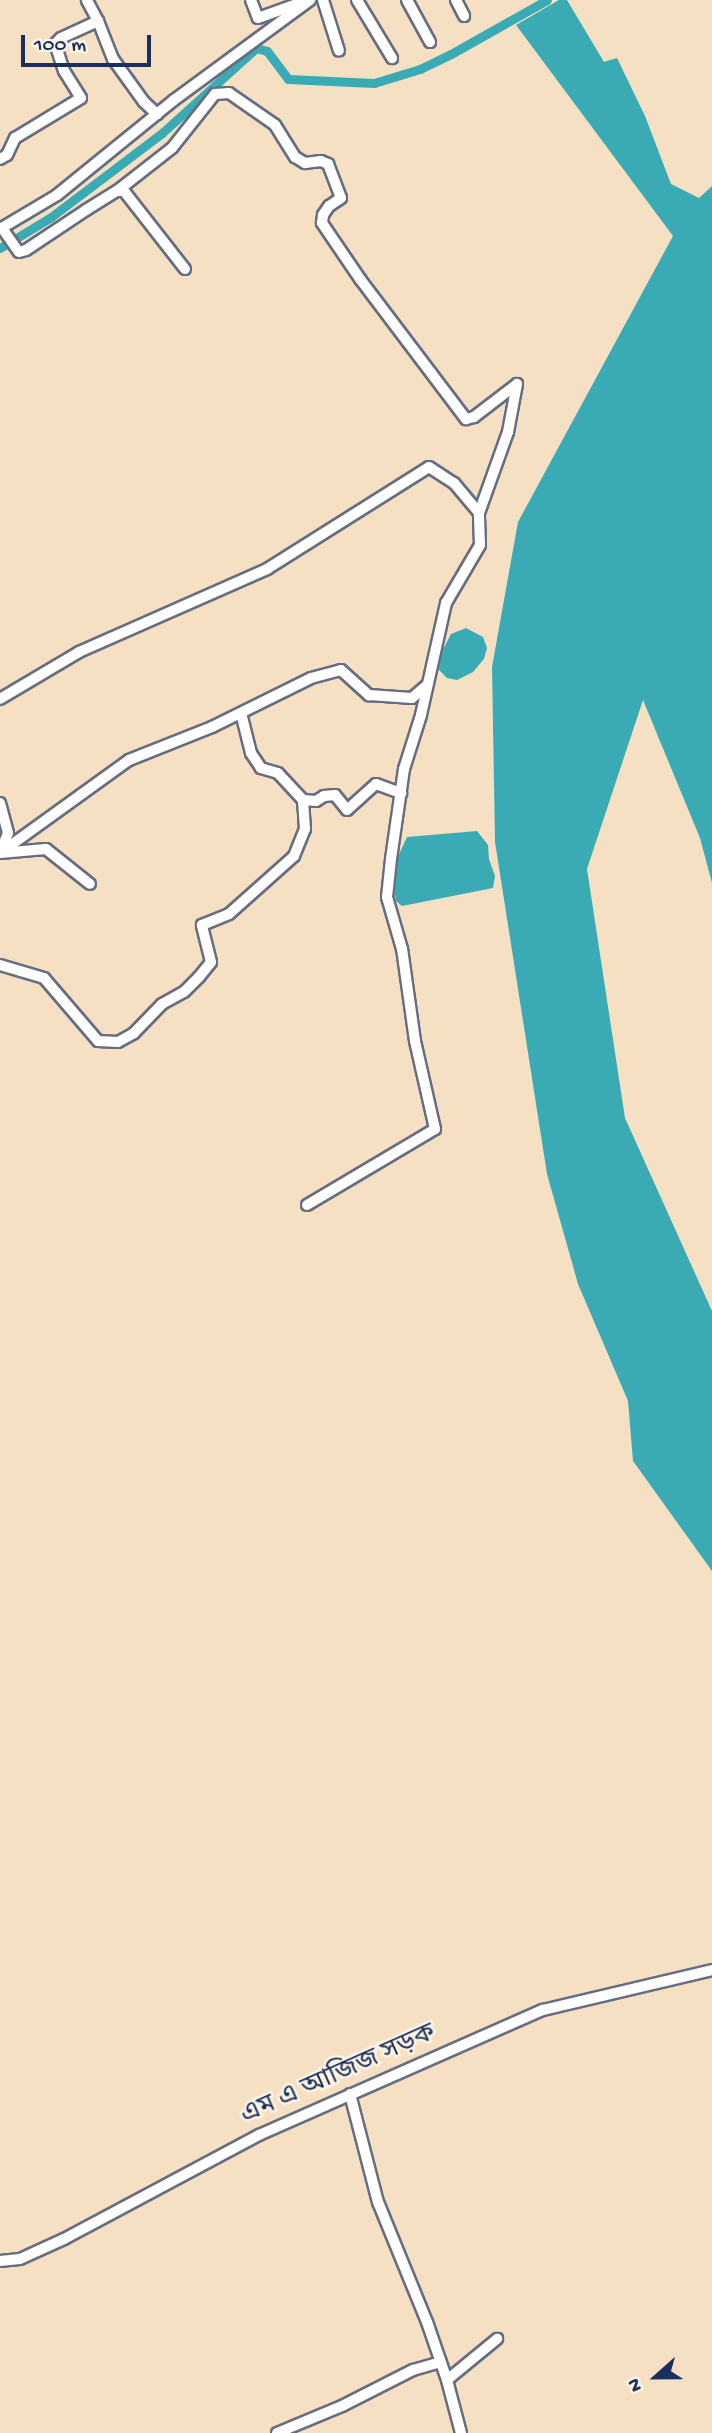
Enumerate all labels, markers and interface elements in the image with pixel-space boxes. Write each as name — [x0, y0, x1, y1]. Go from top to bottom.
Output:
scale bar — [24, 21, 154, 65]
text: 100 m — [34, 34, 86, 59]
street label: এম এ আজিজ সড়ক — [237, 2019, 441, 2133]
north arrow — [621, 2342, 691, 2412]
text: N — [623, 2375, 649, 2395]

